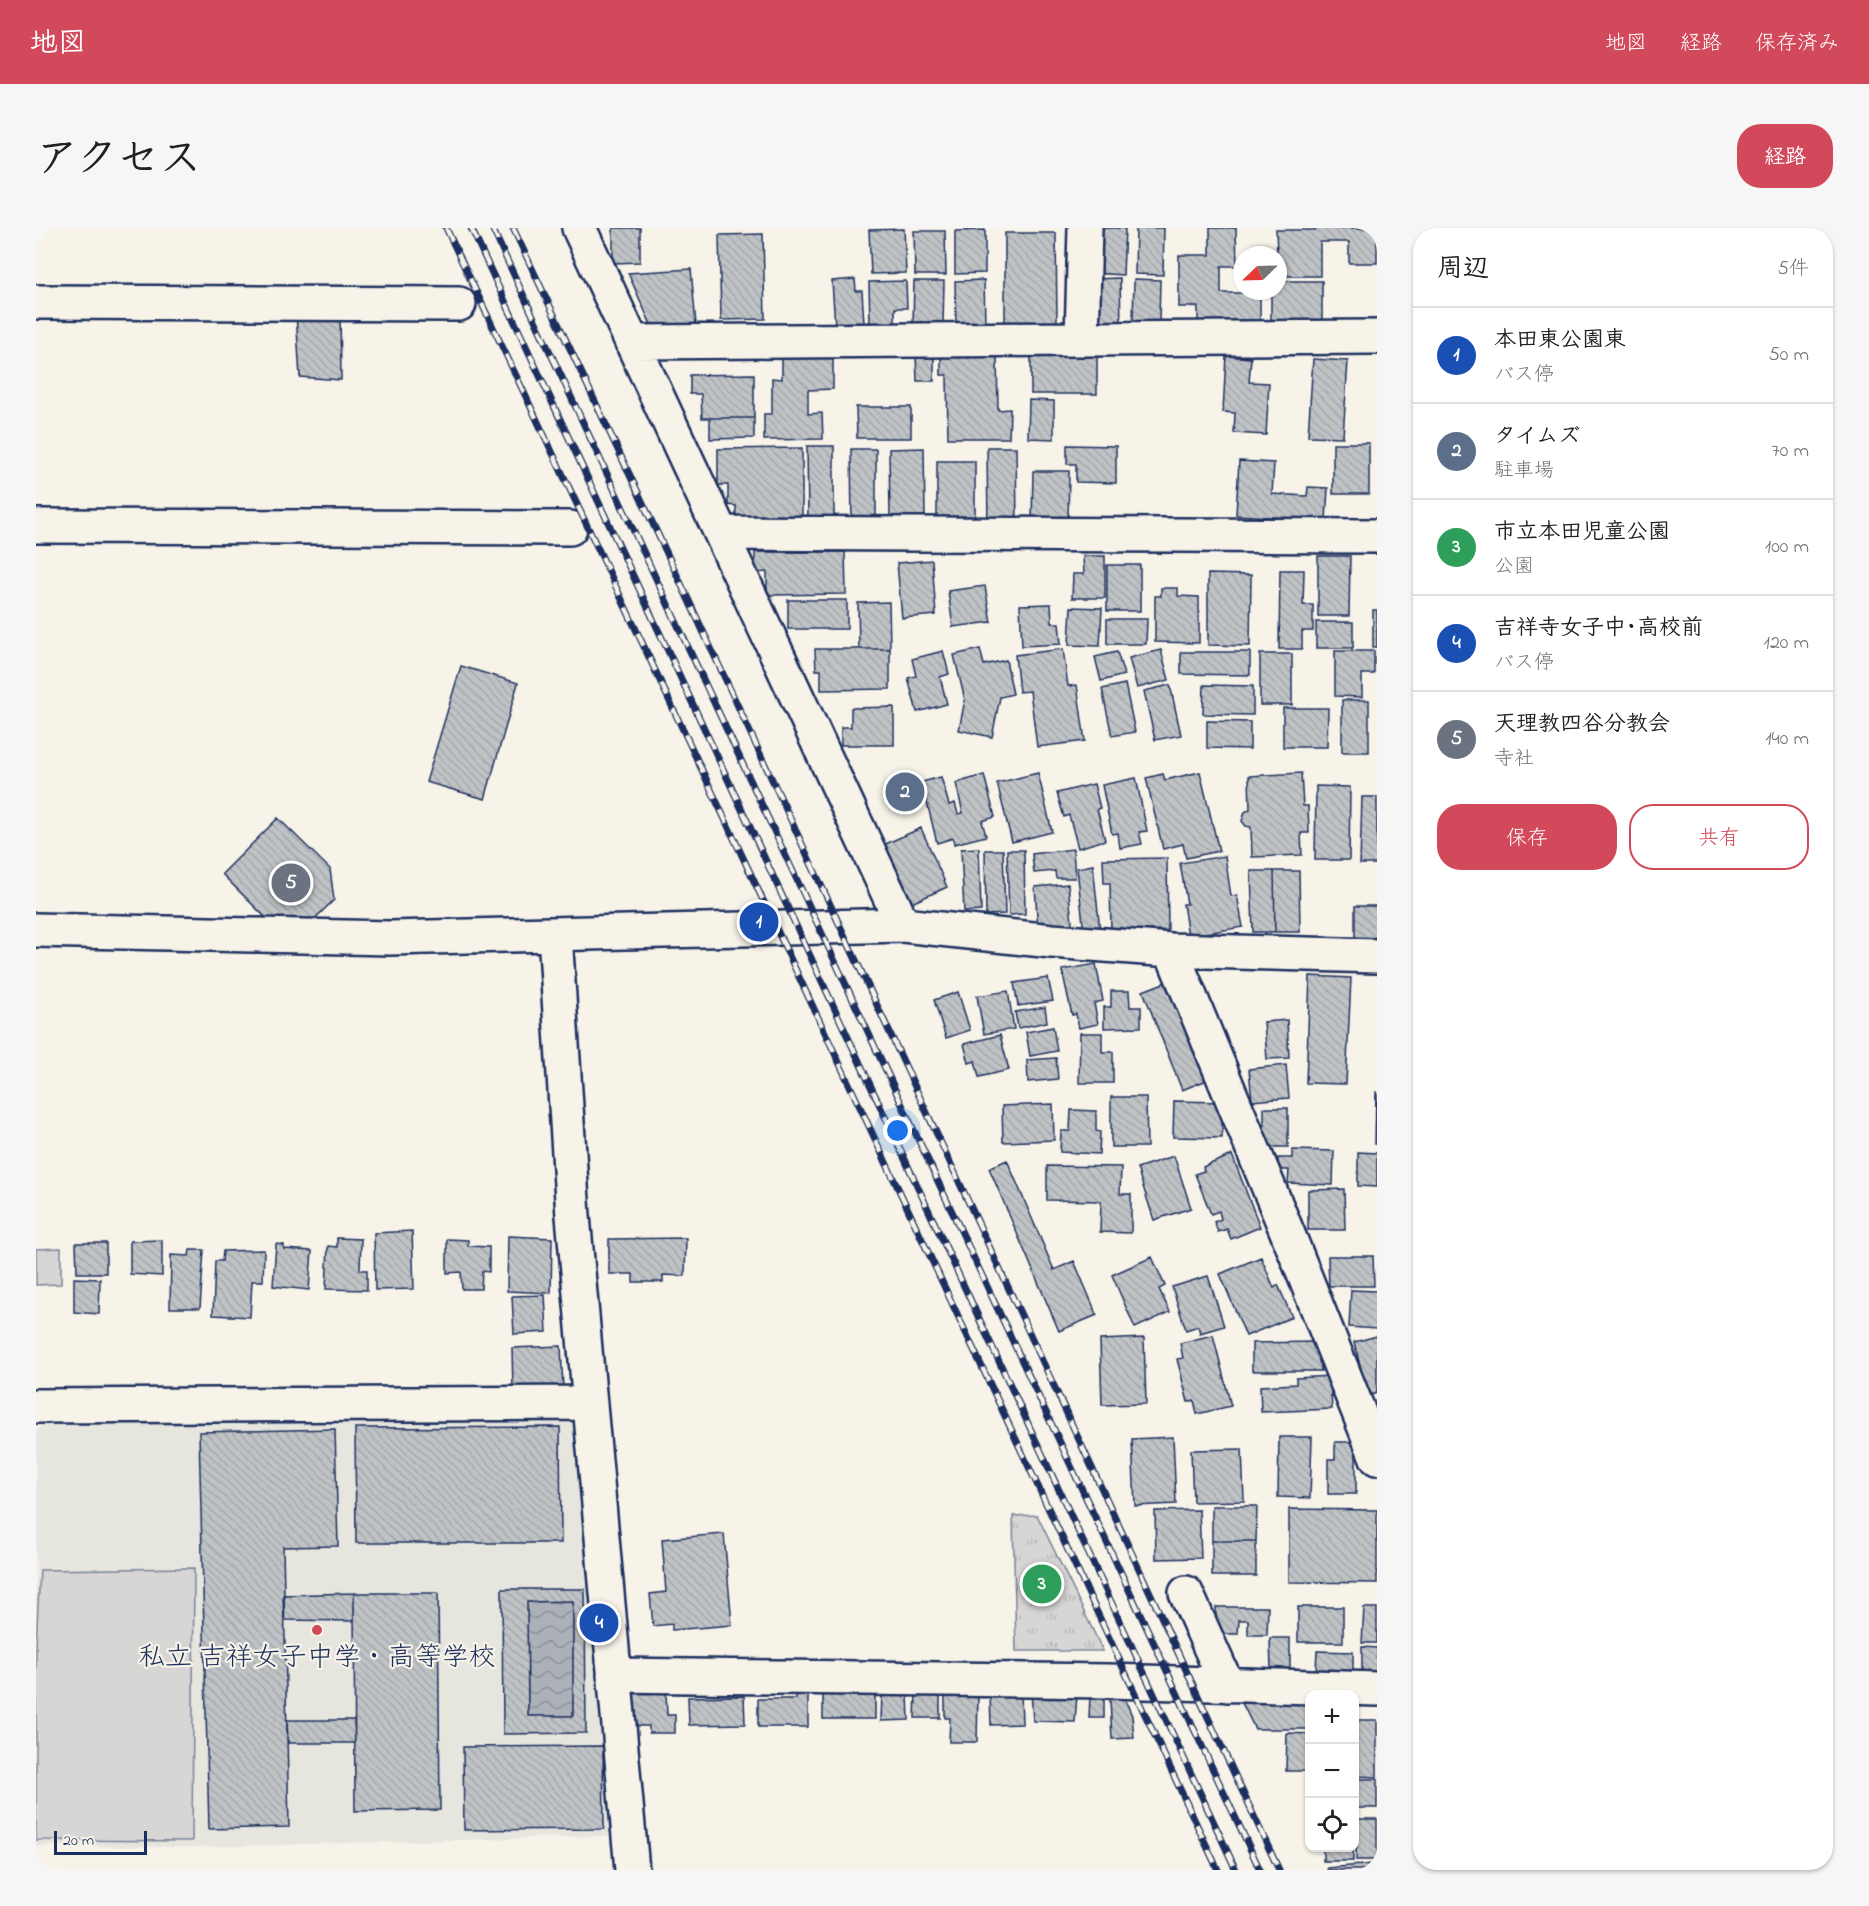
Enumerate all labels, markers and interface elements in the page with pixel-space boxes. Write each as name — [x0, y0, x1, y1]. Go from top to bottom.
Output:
text: 地図 — [30, 24, 86, 65]
text: 地図 — [1605, 29, 1647, 59]
text: 経路 — [1680, 29, 1722, 59]
text: 保存済み — [1755, 29, 1839, 59]
button: 経路 — [1737, 124, 1833, 188]
text: アクセス — [36, 130, 201, 191]
north arrow — [1233, 246, 1287, 300]
text: 周辺 — [1437, 251, 1489, 289]
text: 5件 — [1778, 255, 1809, 284]
text: 本田東公園東 — [1494, 325, 1626, 357]
text: 1 — [1453, 341, 1460, 370]
text: 50 m — [1768, 341, 1809, 370]
text: バス停 — [1494, 361, 1554, 390]
text: タイムズ — [1494, 421, 1580, 453]
text: 2 — [1452, 437, 1461, 466]
text: 70 m — [1772, 437, 1809, 466]
text: 駐車場 — [1494, 457, 1554, 486]
text: 市立本田児童公園 — [1494, 517, 1670, 549]
text: 3 — [1452, 533, 1461, 562]
text: 100 m — [1765, 533, 1809, 562]
text: 公園 — [1494, 553, 1534, 582]
text: 吉祥寺女子中･高校前 — [1494, 613, 1703, 645]
text: 4 — [1452, 629, 1461, 658]
text: 120 m — [1764, 629, 1809, 658]
text: バス停 — [1494, 649, 1554, 678]
text: 天理教四谷分教会 — [1494, 709, 1670, 741]
text: 5 — [1451, 725, 1462, 754]
text: 140 m — [1765, 725, 1809, 754]
text: 寺社 — [1494, 745, 1534, 774]
pin: 2 — [886, 770, 924, 814]
button: 保存 — [1437, 804, 1617, 870]
button: 共有 — [1629, 804, 1809, 870]
pin: 5 — [272, 860, 310, 906]
pin: 1 — [740, 900, 778, 944]
your location — [883, 1116, 912, 1145]
pin: 3 — [1022, 1562, 1062, 1606]
pin: 4 — [580, 1600, 618, 1646]
marker: 私立 吉祥女子中学・高等学校 — [310, 1623, 324, 1637]
place label: 私立 吉祥女子中学・高等学校 — [138, 1639, 496, 1678]
map controls — [1305, 1690, 1359, 1852]
button: + — [1305, 1690, 1359, 1744]
button: − — [1305, 1744, 1359, 1798]
button: locate — [1305, 1798, 1359, 1852]
scale bar — [54, 1828, 147, 1856]
text: 20 m — [63, 1829, 94, 1853]

